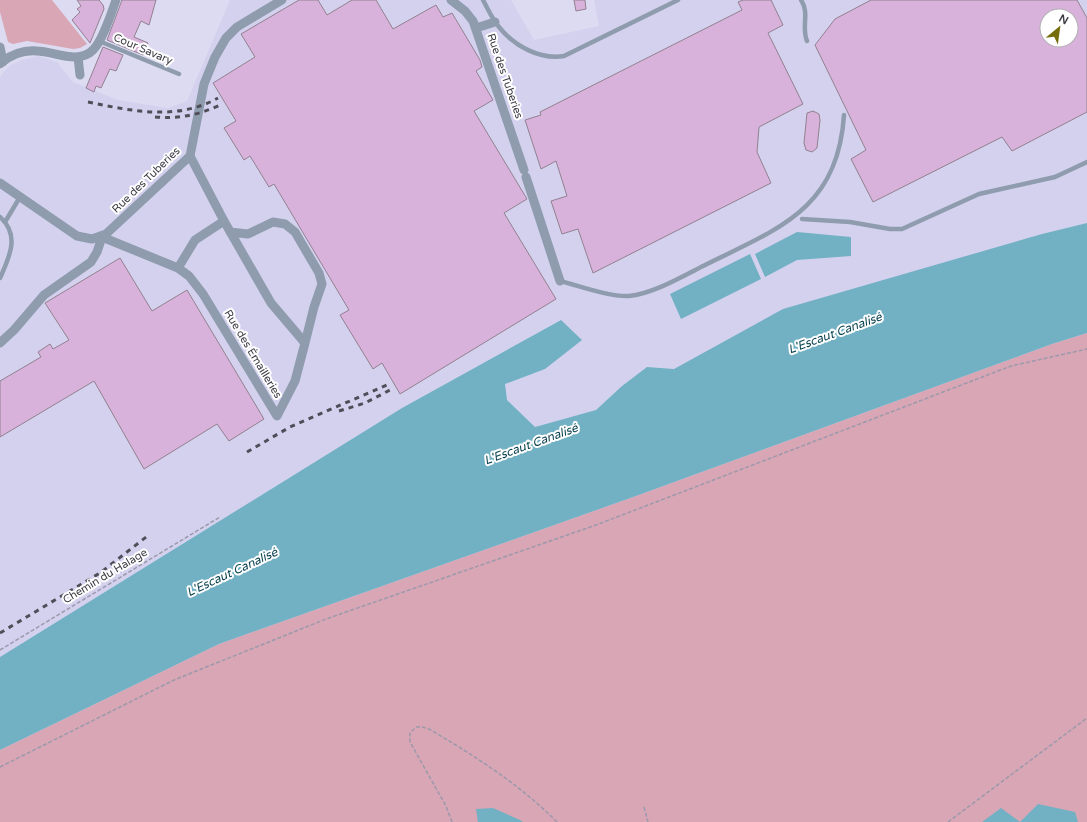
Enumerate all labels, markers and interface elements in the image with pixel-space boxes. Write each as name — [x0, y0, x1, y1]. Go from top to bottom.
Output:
north arrow — [1039, 8, 1079, 48]
text: N — [1057, 12, 1071, 28]
street label: Cour Savary — [112, 31, 175, 67]
street label: Rue des Tuberies — [484, 32, 526, 120]
street label: Rue des Tuberies — [109, 144, 183, 216]
street label: Rue des Émailleries — [221, 307, 285, 401]
water label: L'Escaut Canalisé — [786, 309, 885, 356]
water label: L'Escaut Canalisé — [482, 420, 581, 467]
water label: L'Escaut Canalisé — [184, 544, 281, 599]
street label: Chemin du Halage — [60, 546, 150, 606]

